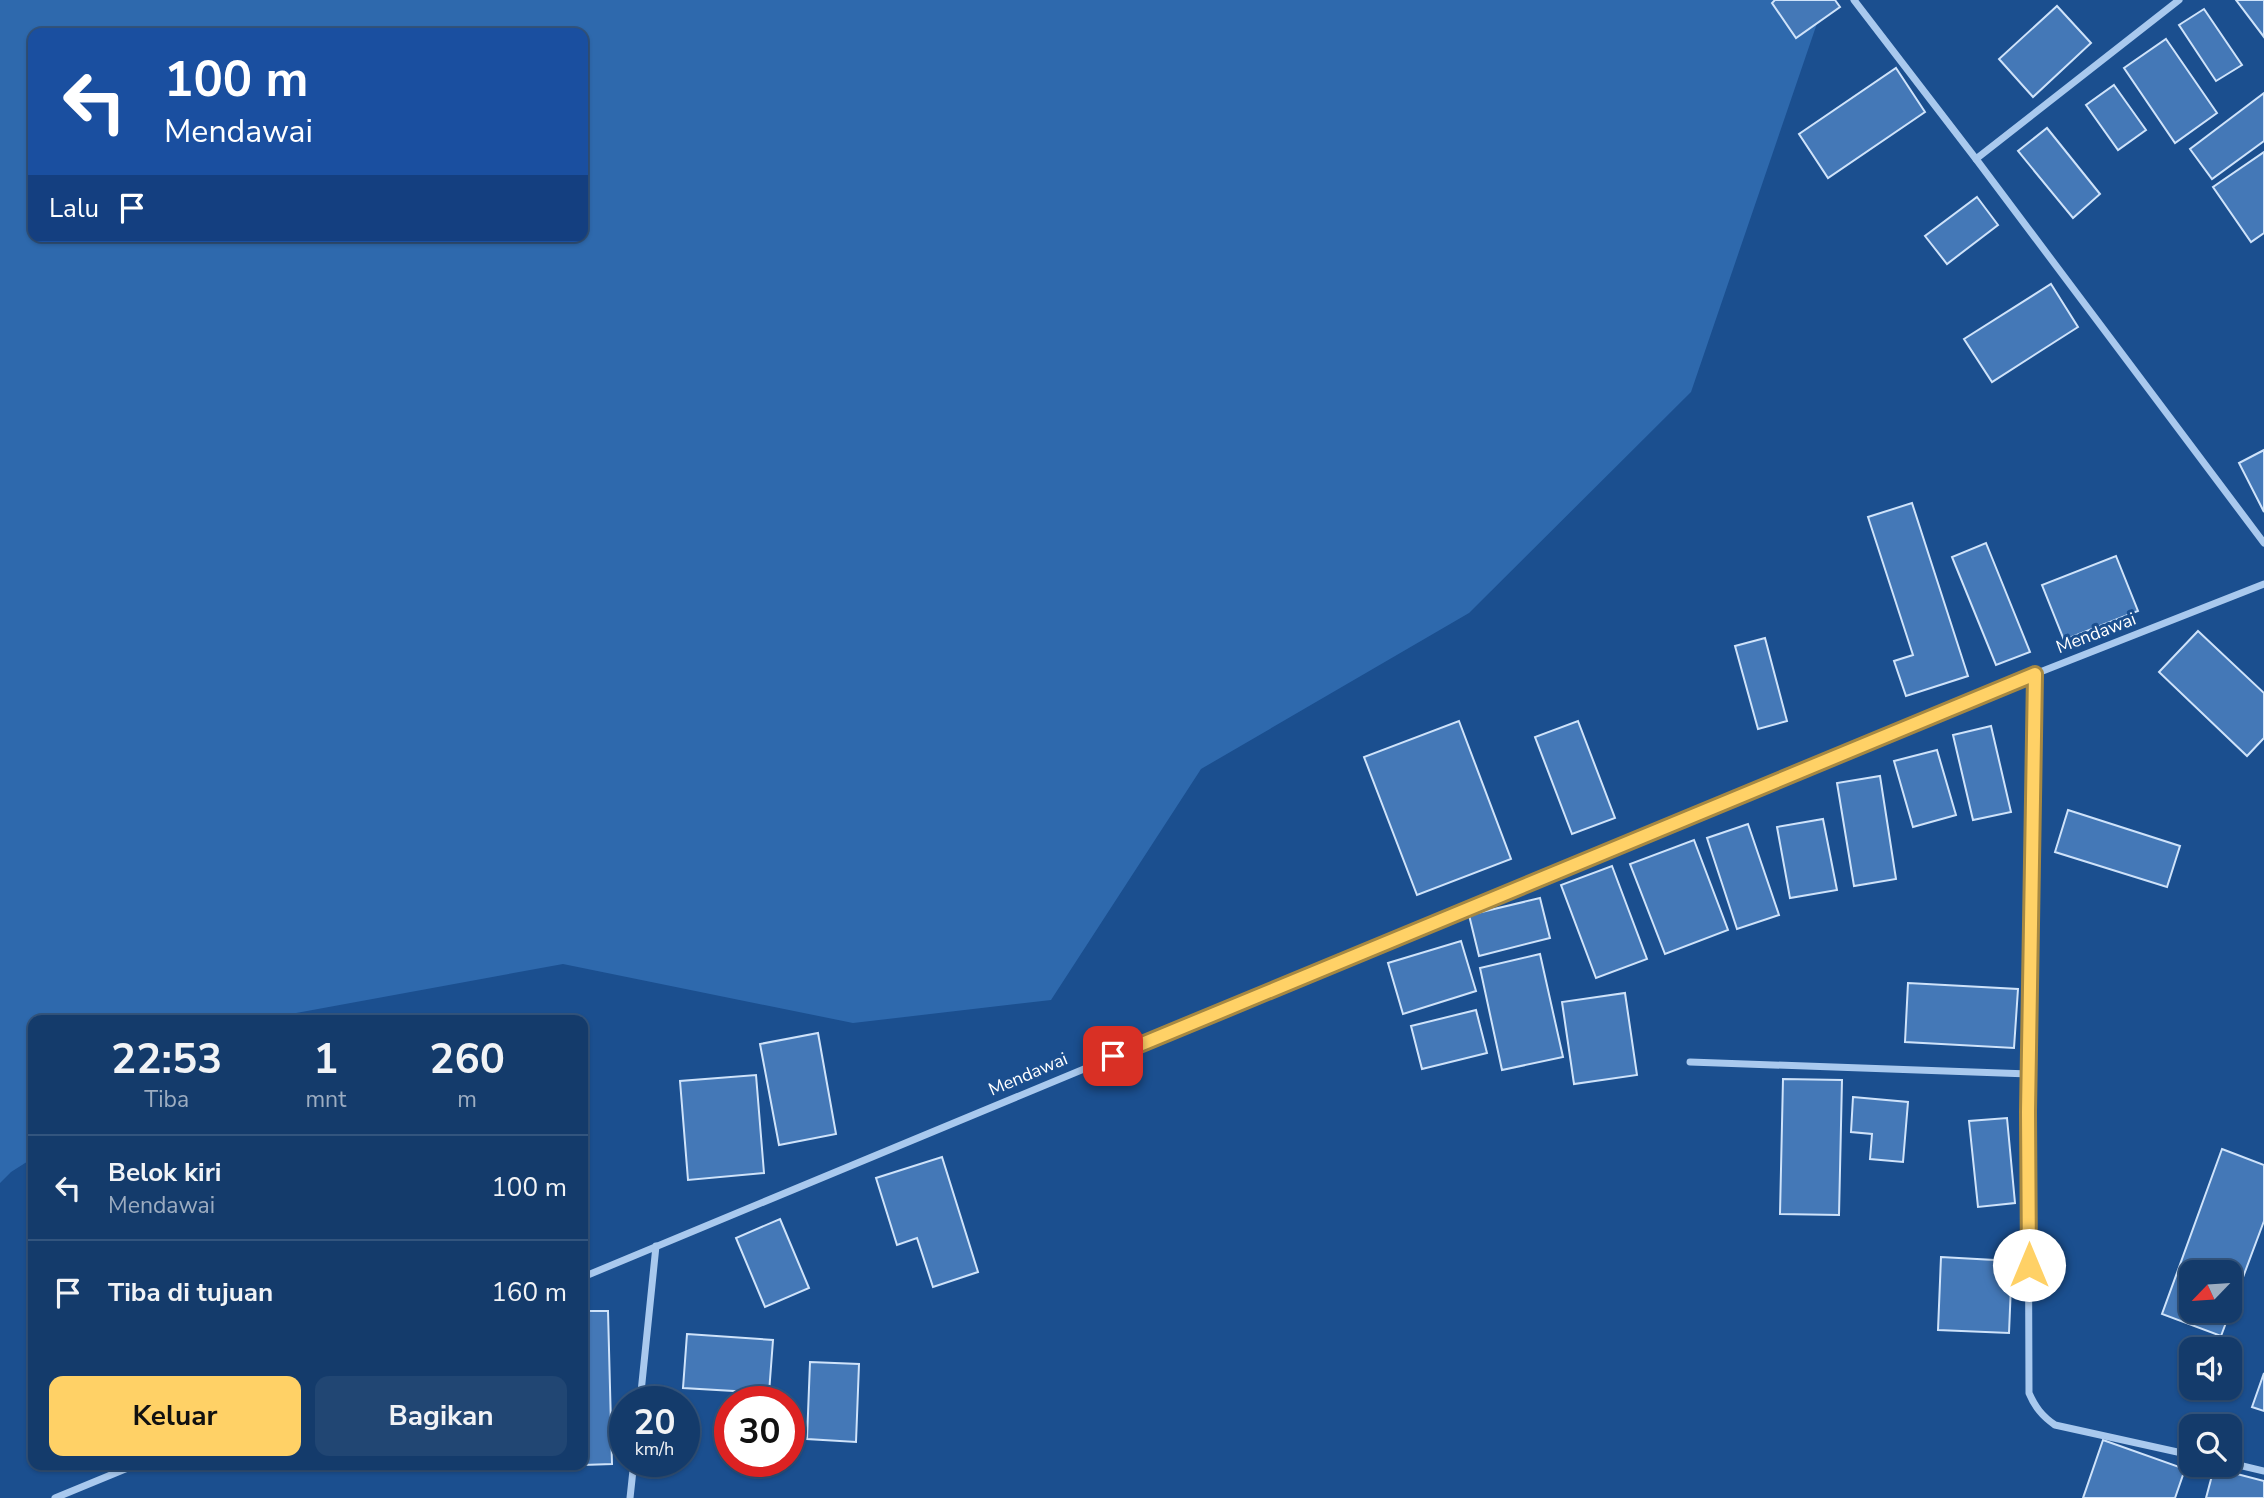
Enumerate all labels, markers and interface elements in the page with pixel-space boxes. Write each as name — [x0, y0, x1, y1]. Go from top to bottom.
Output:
text: 100 m — [164, 46, 308, 113]
icon: left — [49, 56, 140, 147]
text: Mendawai — [164, 110, 313, 153]
icon: arrive — [113, 189, 151, 227]
text: Lalu — [49, 191, 99, 226]
street label: Mendawai — [2053, 607, 2139, 659]
pin — [1083, 1026, 1143, 1086]
text: 22:53 — [111, 1031, 222, 1088]
text: 1 — [313, 1031, 338, 1088]
text: 260 — [429, 1031, 505, 1088]
icon: arrive — [1094, 1037, 1132, 1075]
street label: Mendawai — [985, 1047, 1071, 1101]
text: Tiba — [144, 1084, 189, 1115]
text: mnt — [305, 1084, 346, 1115]
text: m — [457, 1084, 477, 1115]
text: Belok kiri — [108, 1155, 221, 1190]
icon: left — [49, 1169, 87, 1207]
text: 100 m — [491, 1170, 567, 1205]
text: Mendawai — [108, 1190, 215, 1221]
position arrow — [1992, 1228, 2066, 1302]
north arrow — [2179, 1260, 2242, 1323]
map controls — [2179, 1260, 2242, 1477]
icon: arrive — [49, 1274, 87, 1312]
text: Tiba di tujuan — [108, 1275, 273, 1310]
text: 160 m — [491, 1275, 567, 1310]
button: sound — [2179, 1337, 2242, 1400]
button: Keluar — [49, 1376, 301, 1456]
button: Bagikan — [315, 1376, 567, 1456]
speed limit sign: 30 — [714, 1386, 805, 1477]
text: 20 — [633, 1399, 676, 1446]
button: search — [2179, 1414, 2242, 1477]
text: km/h — [635, 1437, 674, 1461]

